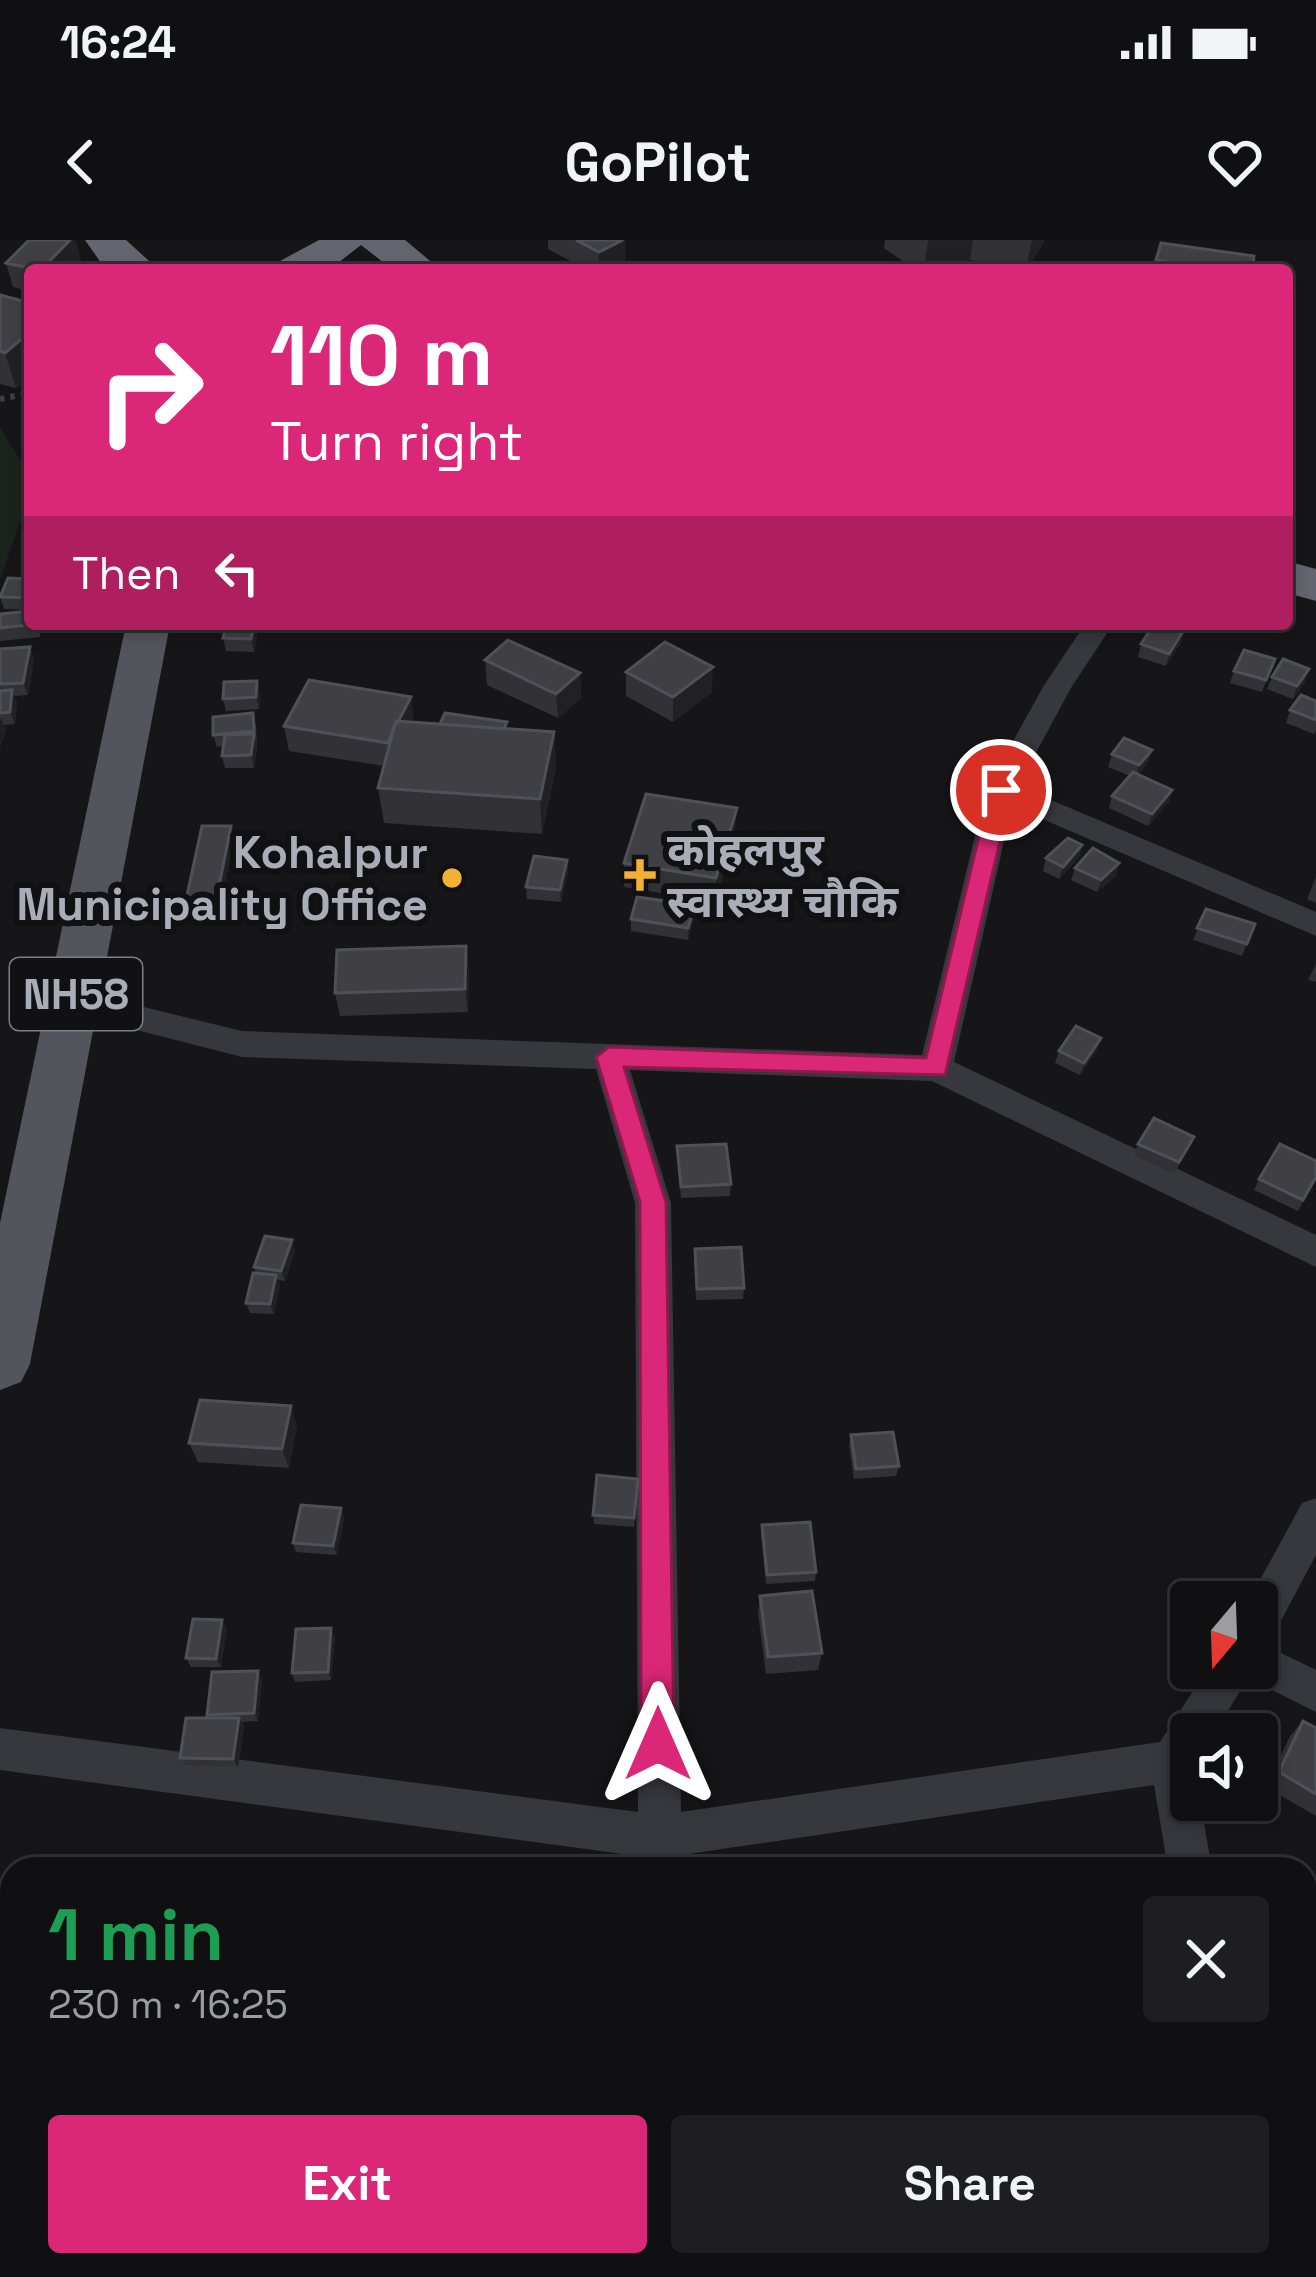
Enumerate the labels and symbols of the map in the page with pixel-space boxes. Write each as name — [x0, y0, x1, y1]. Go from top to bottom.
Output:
pin — [950, 739, 1052, 841]
place label: कोहलपुर स्वास्थ्य चौकि — [667, 821, 900, 930]
place label: Kohalpur Municipality Office — [16, 824, 428, 933]
marker: कोहलपुर स्वास्थ्य चौकि — [624, 859, 656, 891]
marker: Kohalpur Municipality Office — [439, 865, 465, 891]
road number: NH58 — [10, 958, 142, 1030]
north arrow — [1170, 1581, 1278, 1689]
position arrow — [595, 1681, 721, 1807]

